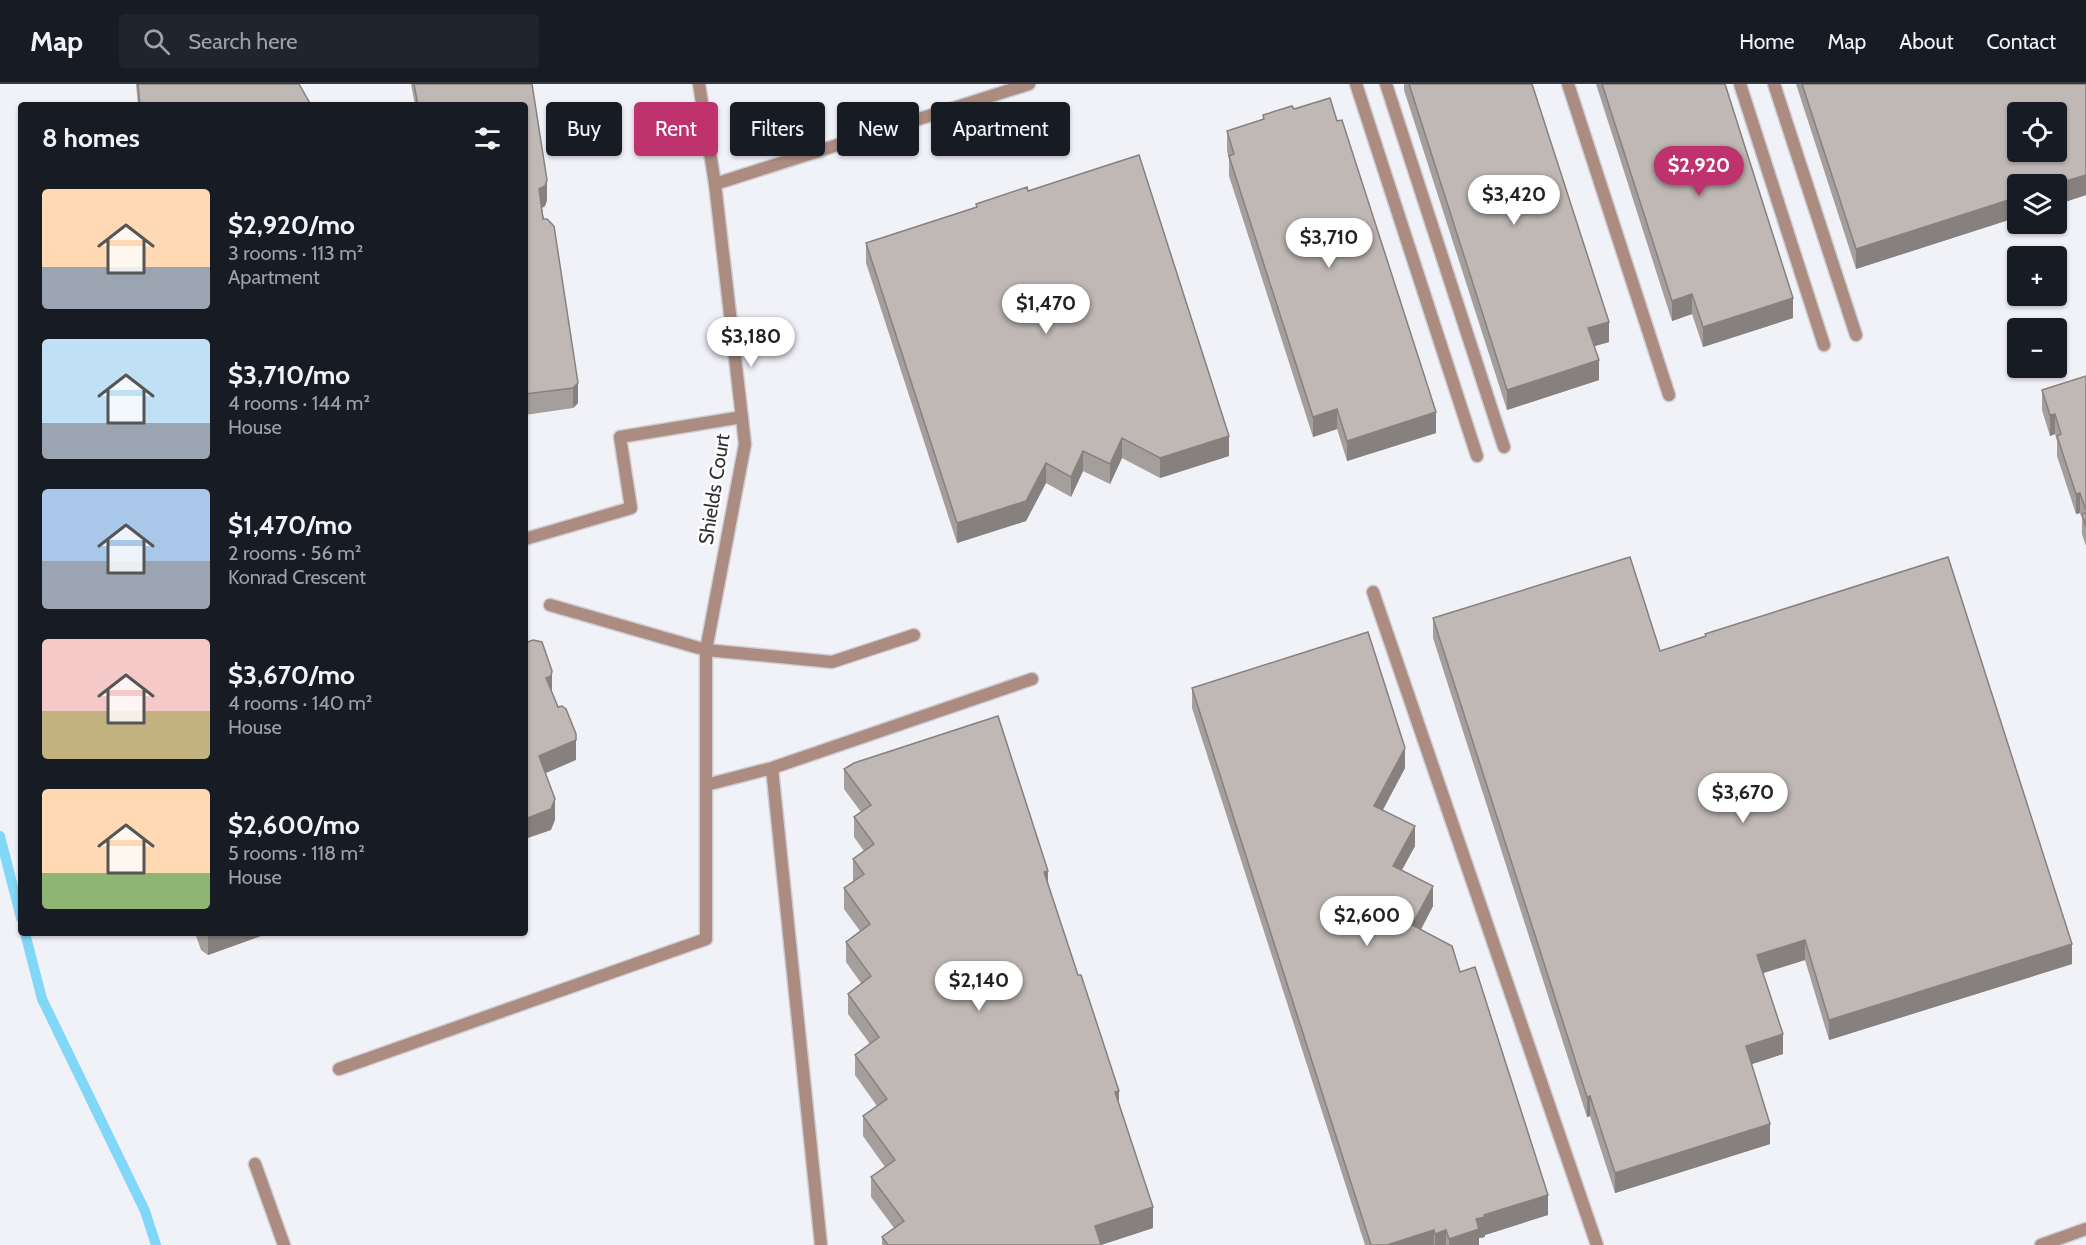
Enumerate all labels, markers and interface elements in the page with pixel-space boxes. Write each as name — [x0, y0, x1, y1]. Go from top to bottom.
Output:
search box — [119, 14, 539, 68]
text: Map — [30, 24, 83, 58]
icon: search — [140, 25, 173, 58]
text: Search here — [188, 28, 297, 55]
text: Home — [1739, 29, 1795, 54]
text: Map — [1828, 29, 1866, 54]
text: About — [1899, 29, 1953, 54]
text: Contact — [1986, 29, 2056, 54]
chip: Buy — [546, 102, 622, 156]
chip: Rent — [634, 102, 718, 156]
chip: Filters — [730, 102, 825, 156]
chip: New — [837, 102, 919, 156]
chip: Apartment — [931, 102, 1070, 156]
map controls — [2007, 102, 2067, 378]
button: locate — [2007, 102, 2067, 162]
text: 8 homes — [42, 122, 140, 154]
icon: filters — [471, 122, 504, 155]
pin: $2,920 — [1650, 146, 1748, 197]
text: $2,920 — [1668, 153, 1730, 177]
button: layers — [2007, 174, 2067, 234]
pin: $3,420 — [1465, 175, 1563, 226]
text: $3,420 — [1482, 182, 1546, 206]
text: $2,920/mo — [228, 209, 355, 241]
icon: home — [90, 213, 162, 285]
pin: $3,710 — [1280, 218, 1378, 269]
text: $3,710 — [1300, 225, 1358, 249]
text: 3 rooms · 113 m² — [228, 241, 364, 265]
button: + — [2007, 246, 2067, 306]
text: Apartment — [228, 265, 320, 289]
pin: $1,470 — [997, 284, 1095, 335]
text: $1,470 — [1016, 291, 1076, 315]
pin: $3,180 — [702, 317, 800, 368]
button: − — [2007, 318, 2067, 378]
text: $3,180 — [721, 324, 781, 348]
text: $3,710/mo — [228, 359, 350, 391]
icon: home — [90, 363, 162, 435]
text: 4 rooms · 144 m² — [228, 391, 370, 415]
text: House — [228, 415, 282, 439]
street label: Shields Court — [693, 432, 735, 546]
text: $1,470/mo — [228, 509, 352, 541]
icon: home — [90, 513, 162, 585]
text: 2 rooms · 56 m² — [228, 541, 361, 565]
text: Konrad Crescent — [228, 565, 366, 589]
text: $3,670/mo — [228, 659, 355, 691]
icon: home — [90, 663, 162, 735]
text: 4 rooms · 140 m² — [228, 691, 372, 715]
text: House — [228, 715, 282, 739]
pin: $3,670 — [1694, 773, 1792, 824]
text: $3,670 — [1712, 780, 1774, 804]
text: $2,600/mo — [228, 809, 360, 841]
icon: home — [90, 813, 162, 885]
text: 5 rooms · 118 m² — [228, 841, 365, 865]
text: House — [228, 865, 282, 889]
pin: $2,600 — [1318, 896, 1416, 947]
text: $2,600 — [1334, 903, 1400, 927]
pin: $2,140 — [930, 961, 1028, 1012]
text: $2,140 — [949, 968, 1009, 992]

